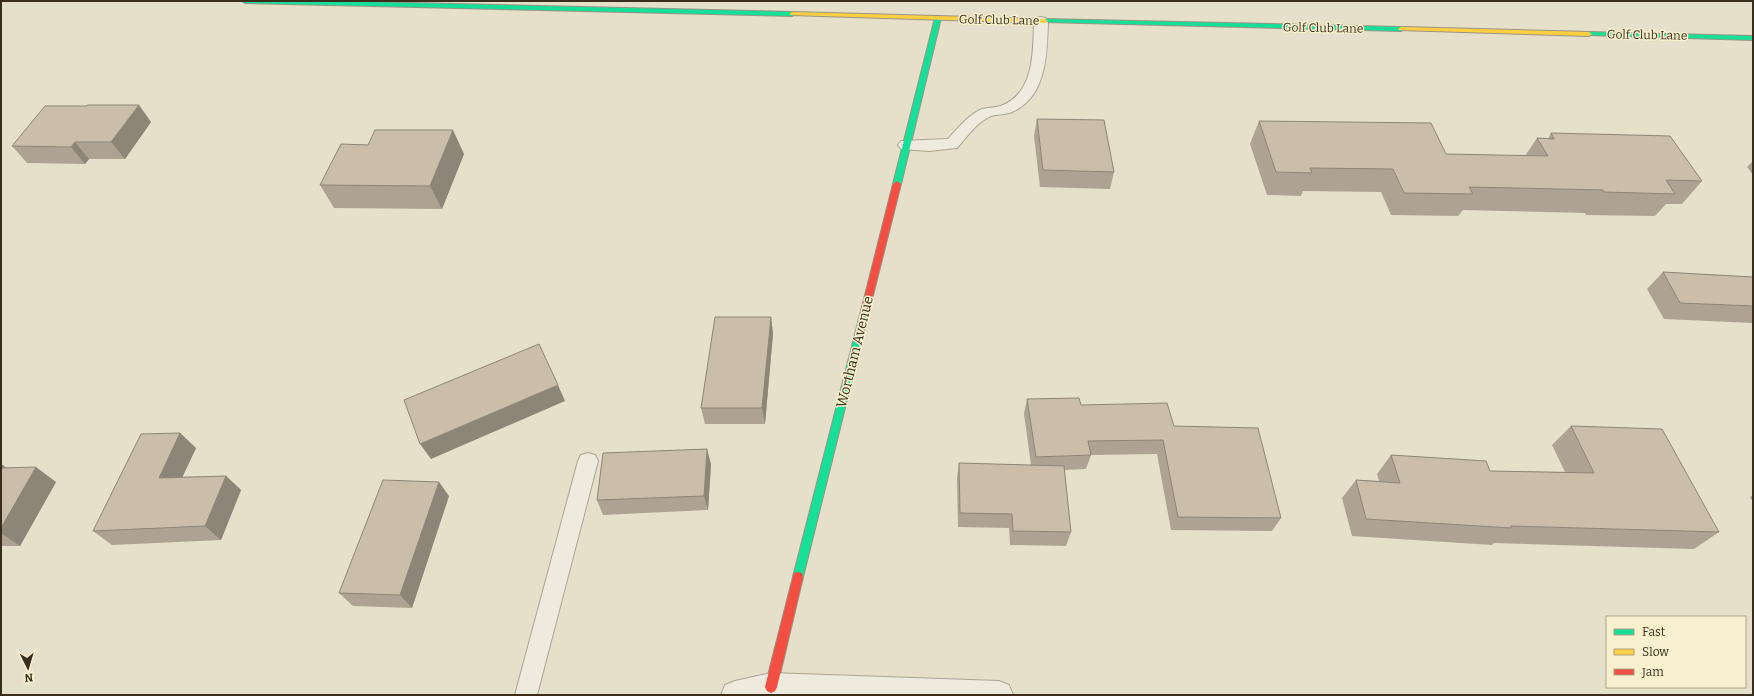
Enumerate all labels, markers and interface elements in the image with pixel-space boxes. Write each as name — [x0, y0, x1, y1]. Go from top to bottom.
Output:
street label: Golf Club Lane — [959, 12, 1039, 28]
street label: Golf Club Lane — [1283, 20, 1363, 36]
street label: Golf Club Lane — [1607, 27, 1687, 43]
street label: Wortham Avenue — [833, 295, 877, 409]
legend — [1606, 616, 1746, 688]
text: Fast — [1642, 625, 1666, 639]
text: Slow — [1642, 645, 1669, 659]
north arrow — [8, 648, 48, 688]
text: Jam — [1641, 665, 1664, 679]
text: N — [24, 671, 34, 684]

